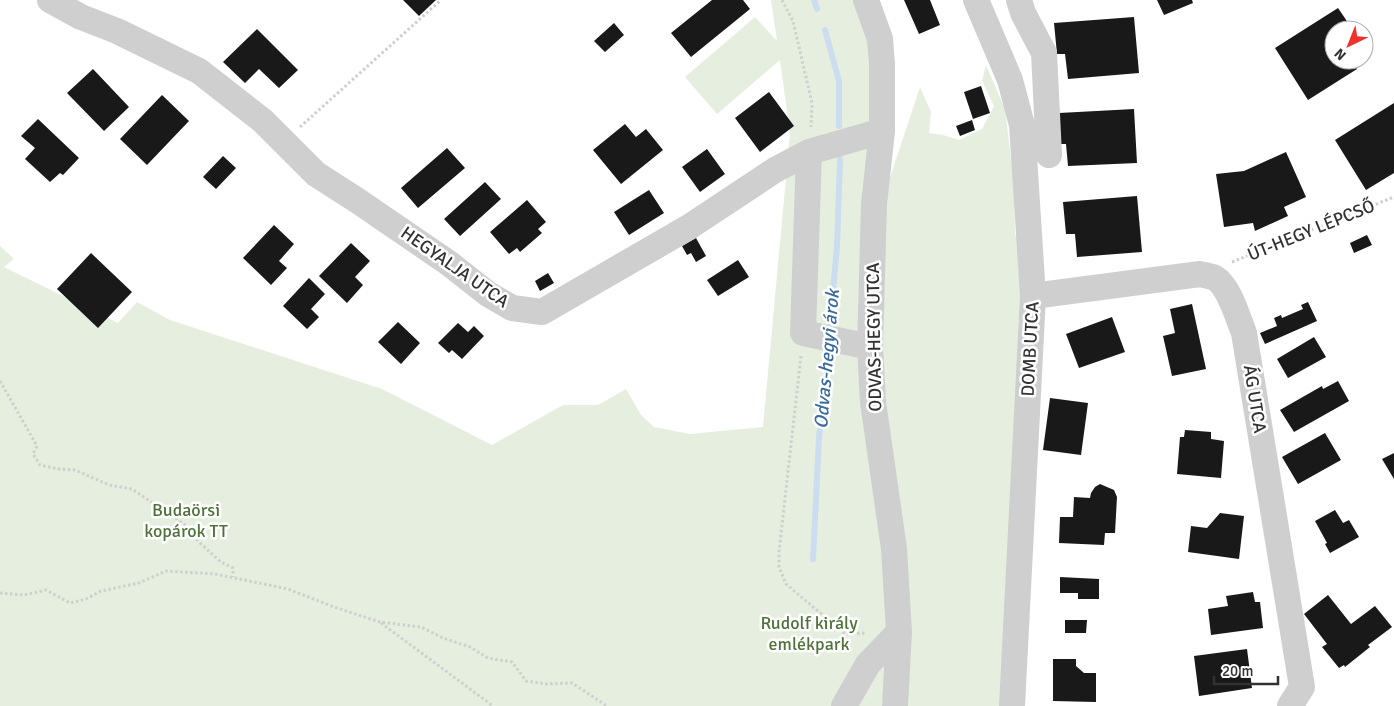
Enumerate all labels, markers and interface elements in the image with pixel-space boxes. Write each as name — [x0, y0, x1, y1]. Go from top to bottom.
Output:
north arrow — [1324, 20, 1374, 70]
text: N — [1331, 45, 1350, 64]
street label: ÚT-HEGY LÉPCSŐ — [1244, 194, 1378, 266]
street label: HEGYALJA UTCA — [397, 222, 513, 312]
street label: ODVAS-HEGY UTCA — [862, 262, 886, 412]
water label: Odvas-hegyi árok — [809, 287, 845, 430]
street label: DOMB UTCA — [1017, 301, 1043, 397]
street label: ÁG UTCA — [1239, 363, 1271, 435]
park label: Budaörsi kopárok TT — [144, 499, 228, 542]
park label: Rudolf király emlékpark — [760, 612, 858, 655]
scale bar — [1214, 654, 1278, 686]
text: 20 m — [1222, 662, 1253, 680]

